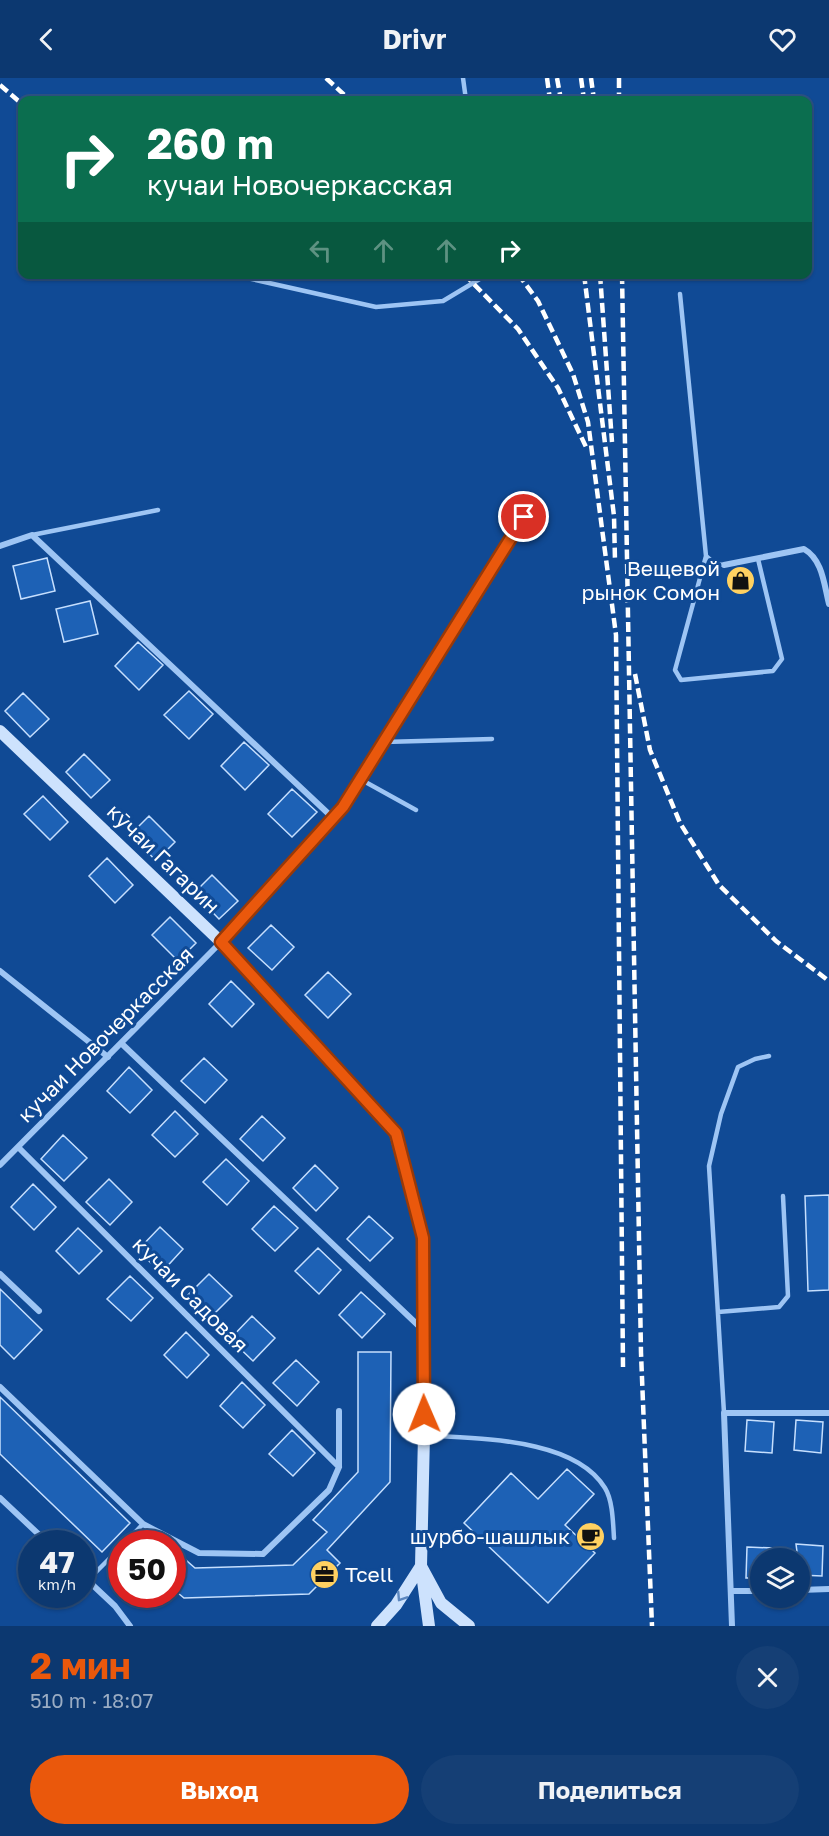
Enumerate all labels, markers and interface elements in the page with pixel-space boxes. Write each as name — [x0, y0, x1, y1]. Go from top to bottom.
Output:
icon: back — [30, 23, 63, 56]
text: Drivr — [383, 23, 446, 55]
icon: heart — [766, 23, 799, 56]
text: 260 m — [147, 118, 274, 168]
icon: right — [48, 120, 126, 198]
text: кучаи Новочеркасская — [147, 169, 453, 201]
icon: left — [304, 234, 337, 267]
icon: ahead — [367, 234, 400, 267]
icon: ahead — [430, 234, 463, 267]
icon: right — [493, 234, 526, 267]
pin — [498, 491, 549, 542]
icon: arrive — [507, 500, 540, 533]
place label: Вещевой рынок Сомон — [582, 555, 720, 605]
shop icon: Вещевой рынок Сомон — [725, 565, 757, 597]
street label: кӯчаи Гагарин — [102, 798, 225, 919]
street label: кучаи Новочеркасская — [12, 941, 199, 1128]
street label: кучаи Садовая — [127, 1231, 254, 1358]
position arrow — [392, 1382, 456, 1446]
cafe icon: шурбо-шашлык — [575, 1521, 607, 1553]
place label: шурбо-шашлык — [410, 1523, 570, 1549]
speed limit sign: 50 — [108, 1530, 186, 1608]
text: 47 — [39, 1544, 75, 1580]
map controls — [750, 1548, 810, 1608]
button: layers — [750, 1548, 810, 1608]
office icon: Tcell — [308, 1559, 340, 1591]
place label: Tcell — [345, 1561, 393, 1587]
text: km/h — [38, 1575, 76, 1593]
one-way arrow — [397, 1590, 408, 1601]
text: 2 мин — [30, 1644, 131, 1687]
button: close — [736, 1646, 799, 1709]
text: 510 m · 18:07 — [30, 1688, 153, 1712]
button: Выход — [30, 1755, 409, 1824]
button: Поделиться — [421, 1755, 799, 1824]

